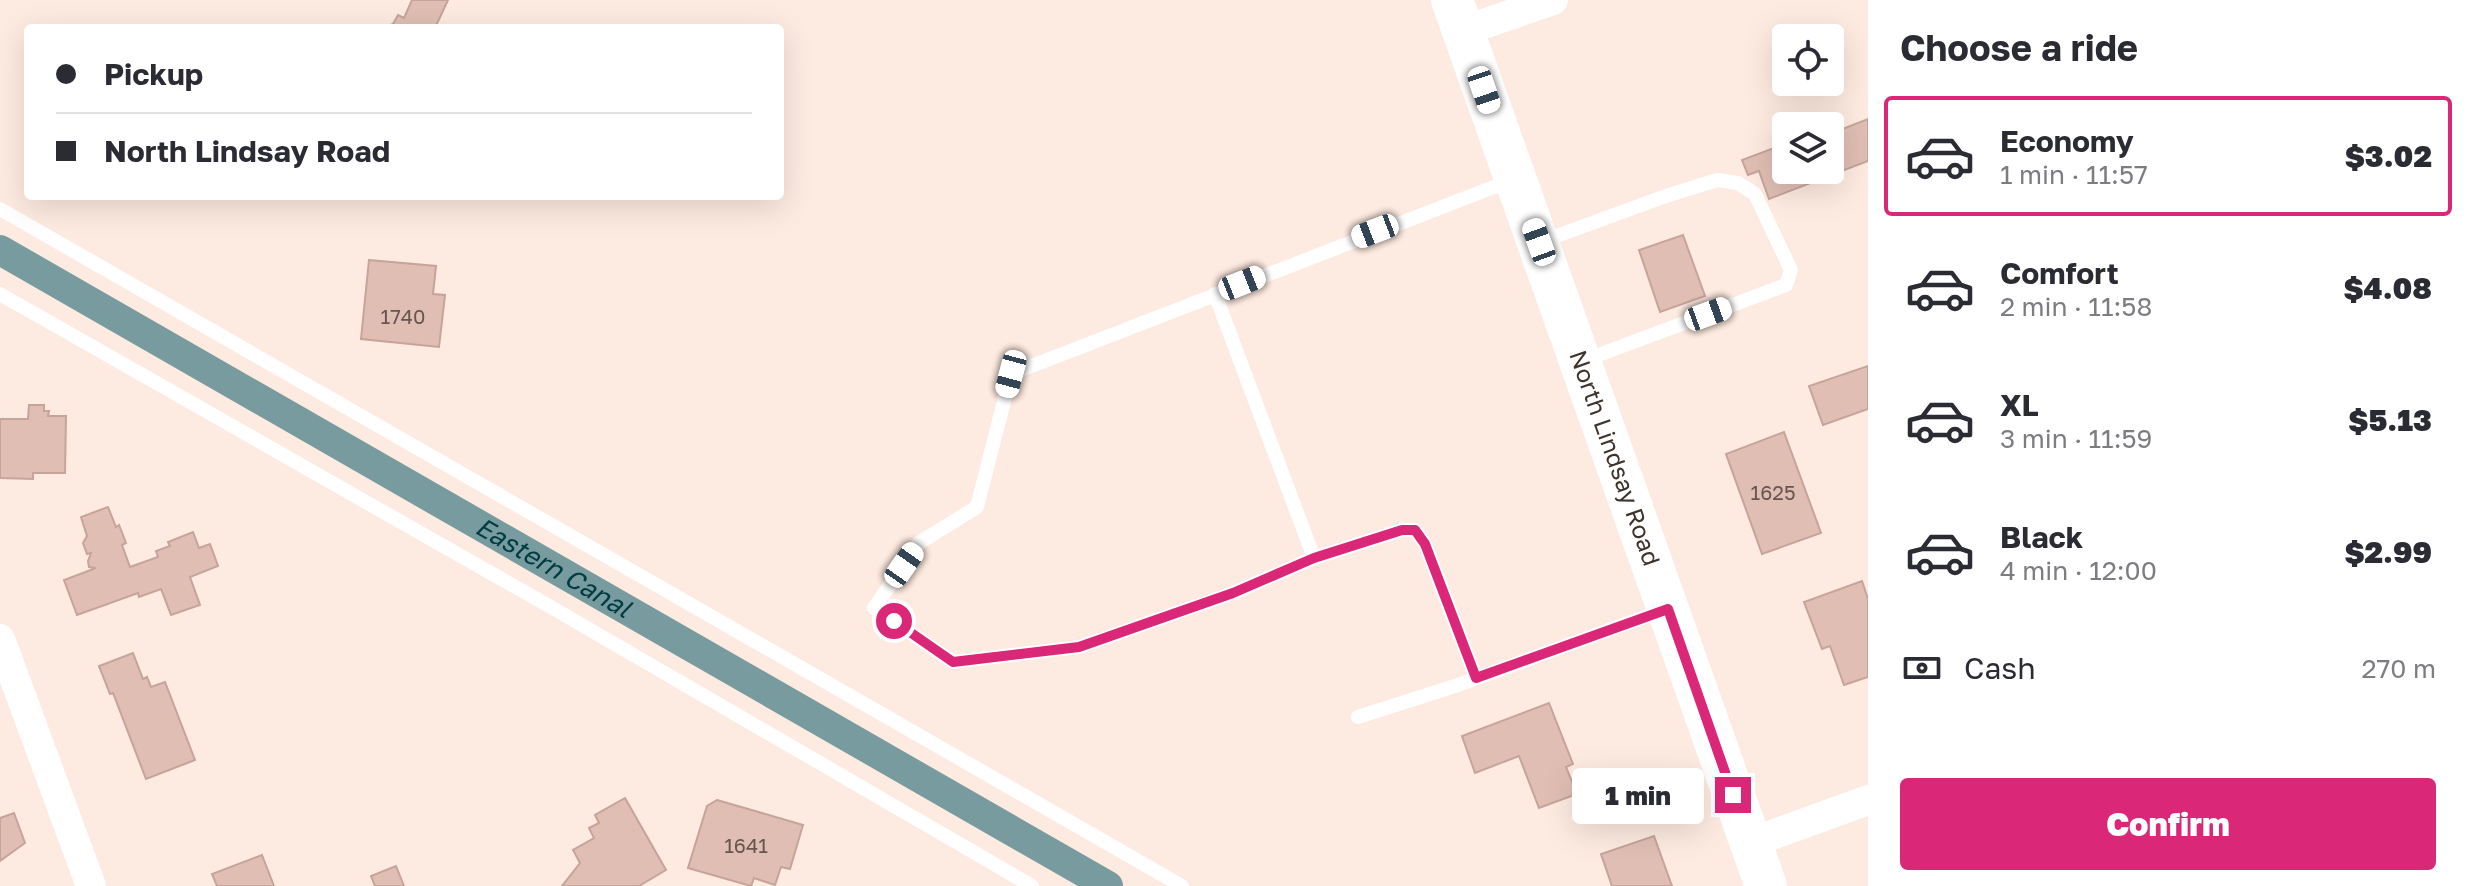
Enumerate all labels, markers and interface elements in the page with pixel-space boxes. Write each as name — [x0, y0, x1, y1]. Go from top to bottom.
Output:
map controls — [1772, 24, 1844, 184]
button: locate — [1772, 24, 1844, 96]
text: Choose a ride — [1900, 26, 2138, 69]
text: Pickup — [104, 56, 203, 92]
car — [1465, 63, 1503, 117]
button: layers — [1772, 112, 1844, 184]
icon: car — [1904, 120, 1976, 192]
text: Economy — [2000, 123, 2134, 159]
text: North Lindsay Road — [104, 133, 390, 169]
text: $3.02 — [2345, 138, 2432, 174]
text: 1 min · 11:57 — [2000, 159, 2148, 190]
car — [1348, 211, 1402, 251]
car — [1520, 215, 1558, 269]
icon: car — [1904, 252, 1976, 324]
text: Comfort — [2000, 255, 2119, 291]
car — [1215, 263, 1269, 303]
text: $4.08 — [2344, 270, 2432, 306]
text: 2 min · 11:58 — [2000, 291, 2152, 322]
car — [1681, 295, 1735, 333]
house number: 1740 — [381, 304, 425, 328]
street label: North Lindsay Road — [1564, 346, 1667, 569]
car — [993, 348, 1029, 400]
icon: car — [1904, 384, 1976, 456]
text: XL — [2000, 387, 2039, 423]
text: $5.13 — [2348, 402, 2432, 438]
text: 3 min · 11:59 — [2000, 423, 2152, 454]
house number: 1625 — [1751, 480, 1796, 504]
water label: Eastern Canal — [471, 511, 638, 625]
icon: car — [1904, 516, 1976, 588]
text: Black — [2000, 519, 2083, 555]
text: $2.99 — [2344, 534, 2432, 570]
car — [880, 538, 928, 592]
text: 4 min · 12:00 — [2000, 555, 2157, 586]
route start — [876, 603, 912, 639]
icon: cash — [1900, 646, 1944, 690]
text: Cash — [1964, 650, 2036, 686]
text: 270 m — [2362, 653, 2436, 684]
callout: 1 min — [1573, 767, 1705, 823]
route end — [1715, 777, 1751, 813]
button: Confirm — [1900, 778, 2436, 870]
text: 1 min — [1605, 780, 1671, 811]
house number: 1641 — [724, 833, 768, 857]

